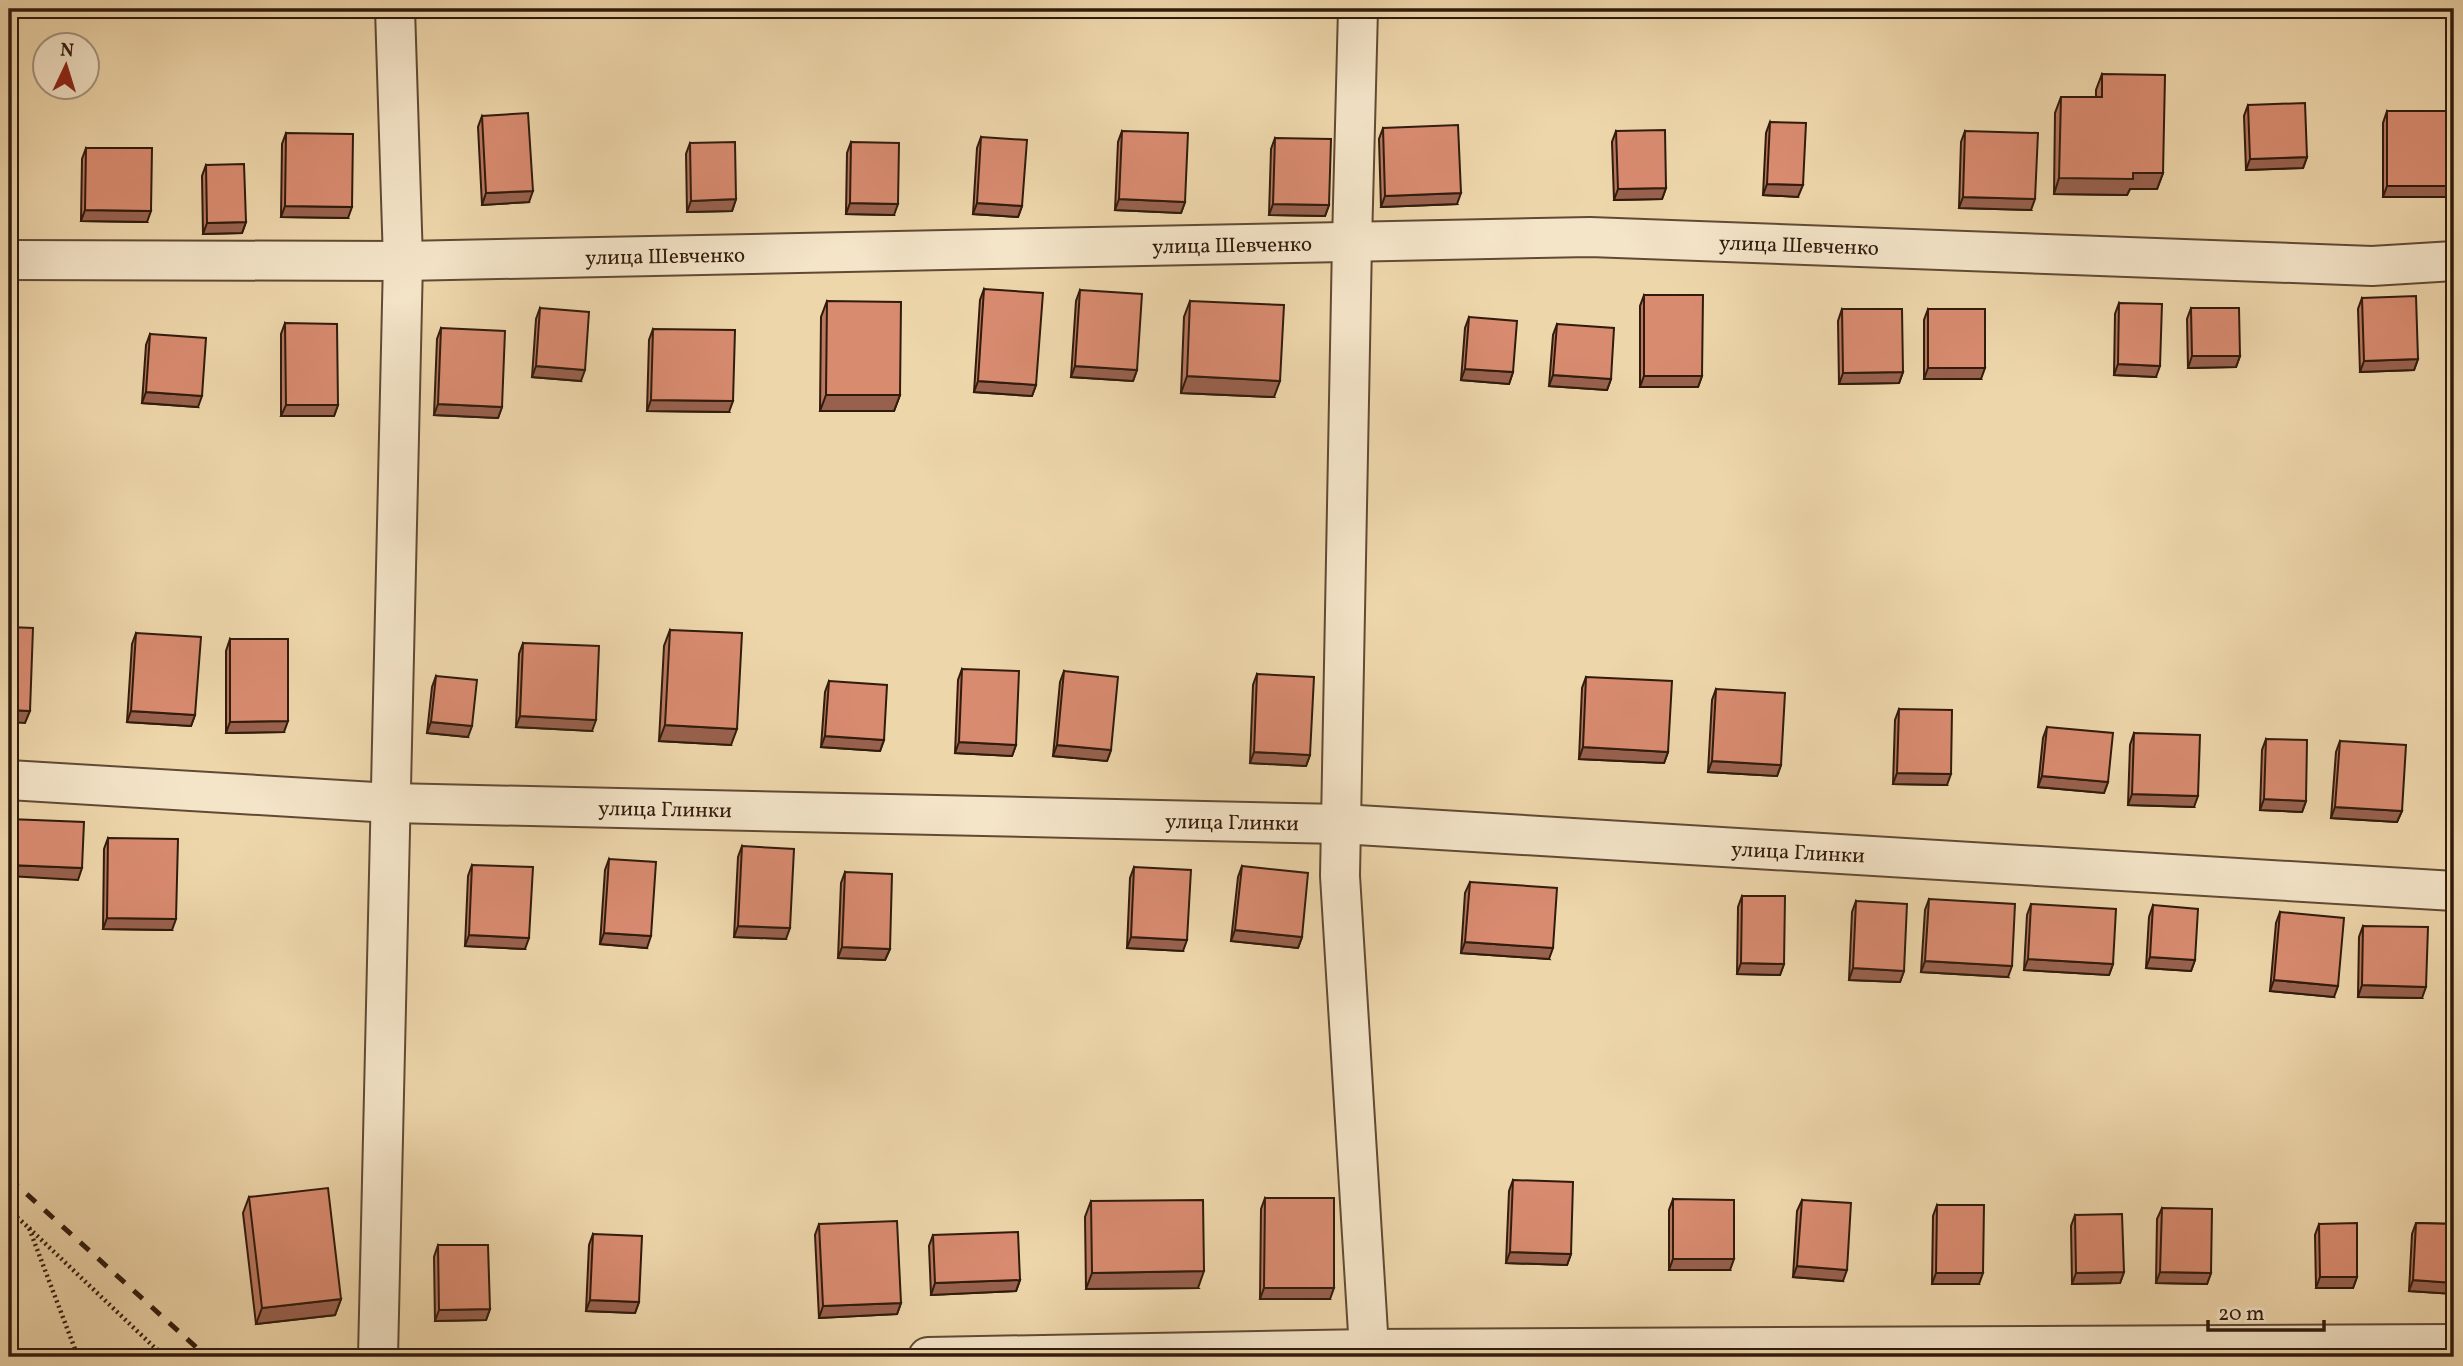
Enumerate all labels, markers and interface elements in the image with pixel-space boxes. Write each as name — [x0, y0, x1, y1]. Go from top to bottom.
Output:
north arrow — [32, 32, 102, 102]
text: N — [59, 38, 75, 65]
street label: улица Шевченко — [1719, 229, 1879, 264]
street label: улица Шевченко — [1152, 231, 1312, 262]
street label: улица Шевченко — [585, 242, 745, 273]
street label: улица Глинки — [598, 795, 732, 826]
street label: улица Глинки — [1165, 808, 1299, 839]
street label: улица Глинки — [1730, 836, 1866, 871]
scale bar — [2208, 1289, 2323, 1333]
text: 20 m — [2218, 1300, 2264, 1329]

